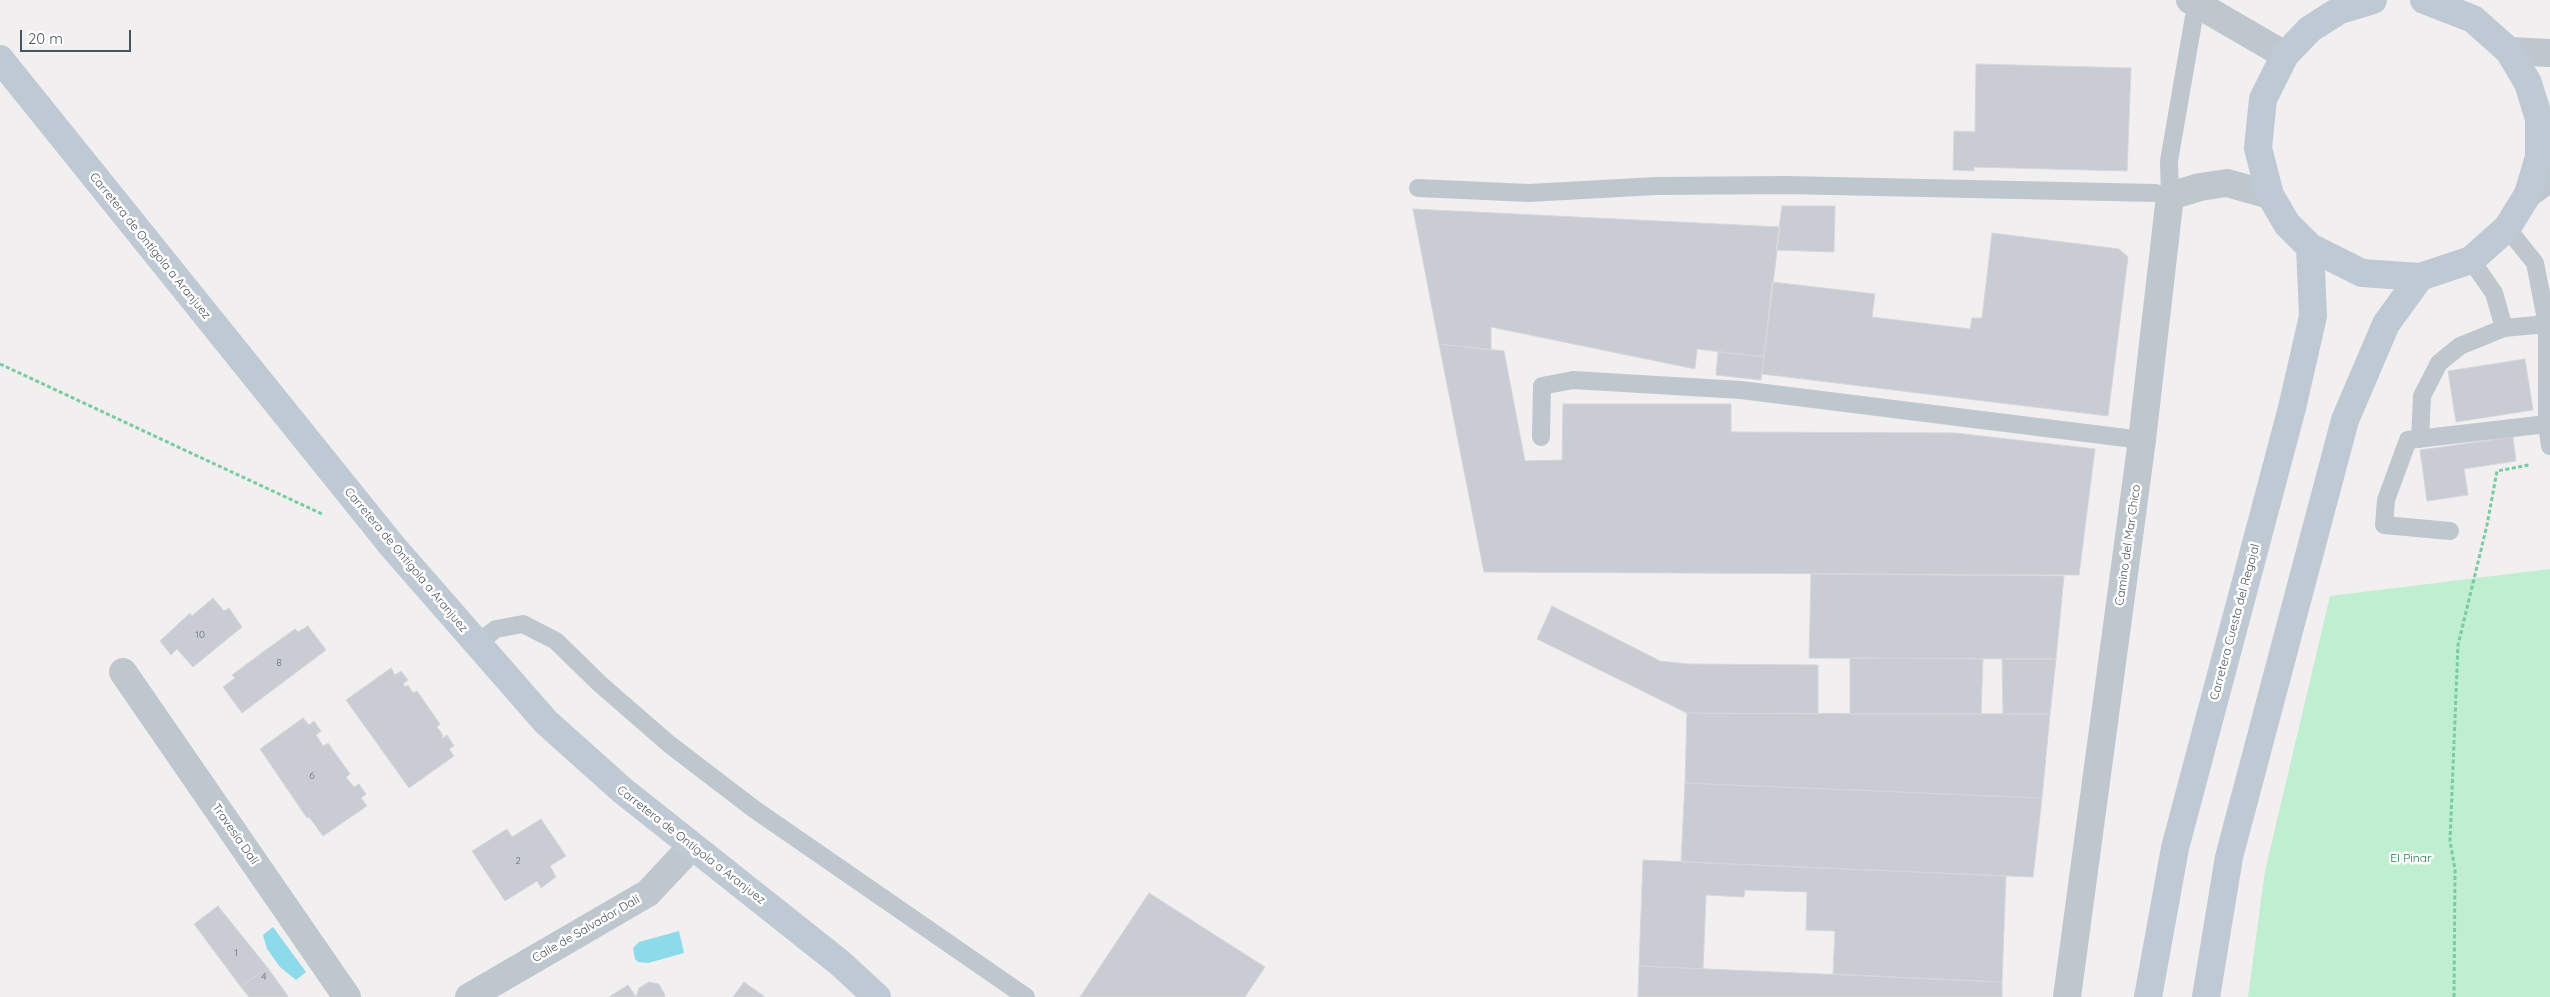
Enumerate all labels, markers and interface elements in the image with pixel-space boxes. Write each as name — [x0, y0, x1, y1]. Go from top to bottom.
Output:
scale bar — [22, 20, 134, 52]
text: 20 m — [28, 29, 63, 48]
street label: Carretera de Ontígola a Aranjuez — [86, 170, 214, 322]
street label: Camino del Mar Chico — [2112, 484, 2144, 606]
street label: Carretera de Ontígola a Aranjuez — [341, 485, 471, 635]
street label: Carretera Cuesta del Regajal — [2207, 542, 2263, 702]
house number: 10 — [195, 629, 205, 641]
house number: 8 — [276, 657, 282, 669]
house number: 6 — [309, 770, 315, 782]
street label: Carretera de Ontígola a Aranjuez — [614, 783, 768, 907]
street label: Travesía Dalí — [209, 801, 261, 867]
park label: El Pinar — [2390, 851, 2432, 865]
house number: 2 — [515, 855, 521, 867]
street label: Calle de Salvador Dalí — [530, 892, 642, 966]
house number: 1 — [234, 947, 238, 959]
house number: 4 — [261, 971, 267, 983]

